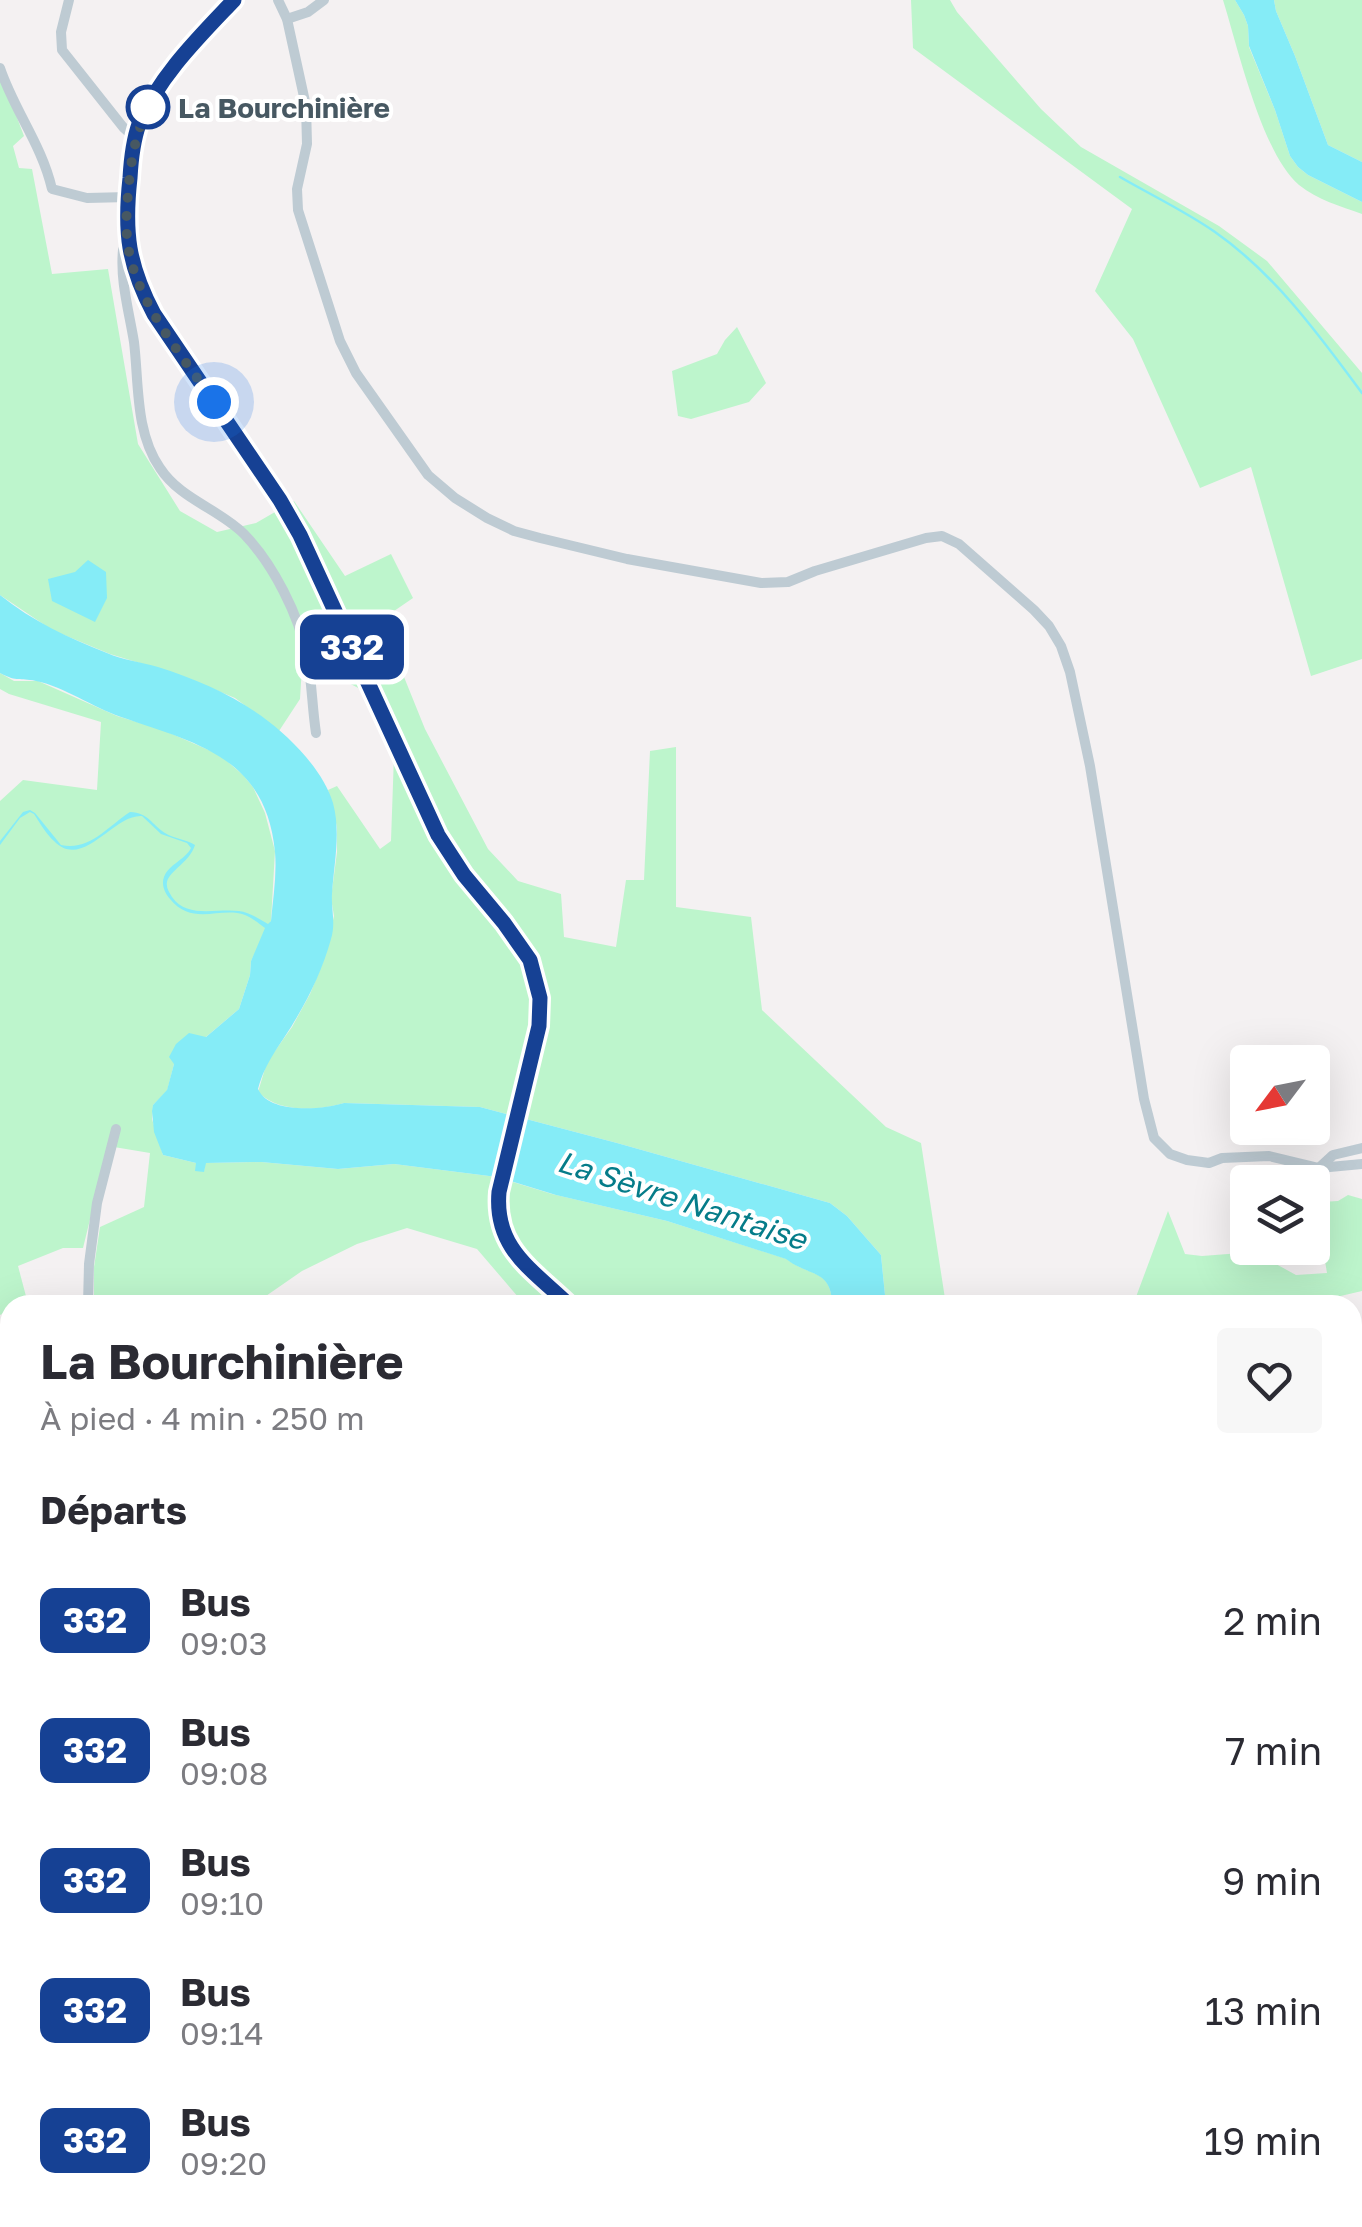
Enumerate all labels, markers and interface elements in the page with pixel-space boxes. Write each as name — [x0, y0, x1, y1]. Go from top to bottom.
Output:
marker: La Bourchinière — [127, 86, 169, 128]
place label: La Bourchinière — [178, 91, 390, 124]
your location — [189, 377, 239, 427]
line badge: 332 — [294, 614, 410, 680]
text: 332 — [320, 626, 384, 668]
north arrow — [1230, 1045, 1330, 1145]
map controls — [1230, 1045, 1330, 1265]
water label: La Sèvre Nantaise — [553, 1143, 813, 1258]
button: layers — [1230, 1165, 1330, 1265]
button: heart — [1217, 1328, 1322, 1433]
text: La Bourchinière — [40, 1332, 404, 1390]
text: À pied · 4 min · 250 m — [40, 1399, 365, 1437]
text: Départs — [40, 1487, 187, 1532]
text: Bus — [180, 1579, 251, 1624]
text: 2 min — [1223, 1598, 1322, 1643]
text: 332 — [63, 1599, 127, 1641]
text: 09:03 — [180, 1624, 267, 1662]
text: Bus — [180, 1709, 251, 1754]
text: 7 min — [1225, 1728, 1322, 1773]
text: 332 — [63, 1729, 127, 1771]
text: 09:08 — [180, 1754, 268, 1792]
text: Bus — [180, 1839, 251, 1884]
text: 9 min — [1222, 1858, 1322, 1903]
text: 332 — [63, 1859, 127, 1901]
text: 09:10 — [180, 1884, 264, 1922]
text: Bus — [180, 1969, 251, 2014]
text: 13 min — [1205, 1988, 1322, 2033]
text: 332 — [63, 1989, 127, 2031]
text: 09:14 — [180, 2014, 264, 2052]
text: Bus — [180, 2099, 251, 2144]
text: 19 min — [1204, 2118, 1322, 2163]
text: 332 — [63, 2119, 127, 2161]
text: 09:20 — [180, 2144, 267, 2182]

